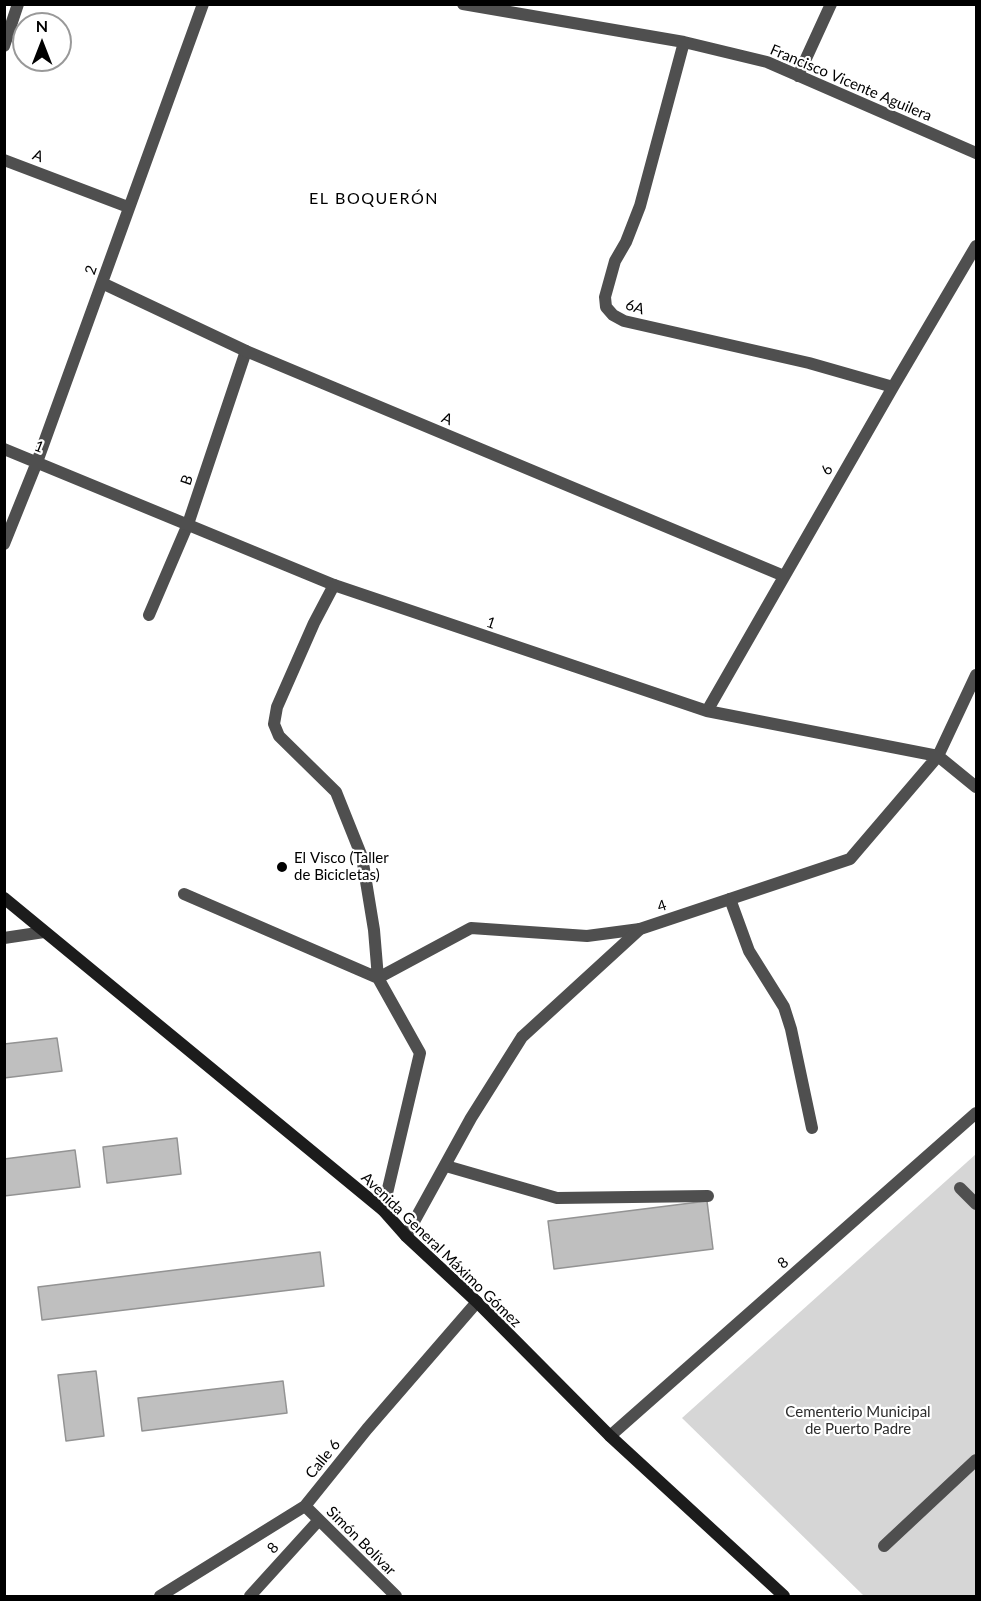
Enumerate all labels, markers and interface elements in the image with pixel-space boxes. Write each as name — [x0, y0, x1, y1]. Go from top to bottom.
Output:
north arrow — [12, 12, 72, 72]
text: N — [36, 16, 48, 35]
street label: Francisco Vicente Aguilera — [767, 41, 935, 125]
street label: A — [30, 146, 46, 166]
district label: EL BOQUERÓN — [309, 189, 439, 209]
street label: 2 — [81, 263, 101, 277]
street label: 6A — [623, 296, 647, 318]
street label: A — [439, 409, 455, 429]
street label: 1 — [32, 437, 46, 457]
street label: 6 — [817, 462, 837, 478]
street label: B — [177, 472, 197, 488]
street label: 1 — [484, 613, 498, 633]
place label: El Visco (Taller de Bicicletas) — [294, 849, 389, 884]
marker: El Visco (Taller de Bicicletas) — [275, 860, 289, 874]
street label: 4 — [655, 896, 669, 916]
street label: Avenida General Máximo Gómez — [357, 1169, 525, 1331]
street label: 8 — [774, 1253, 792, 1273]
park label: Cementerio Municipal de Puerto Padre — [785, 1403, 931, 1438]
street label: Calle 6 — [302, 1436, 344, 1482]
street label: Simón Bolívar — [323, 1503, 399, 1579]
street label: 8 — [263, 1539, 283, 1557]

